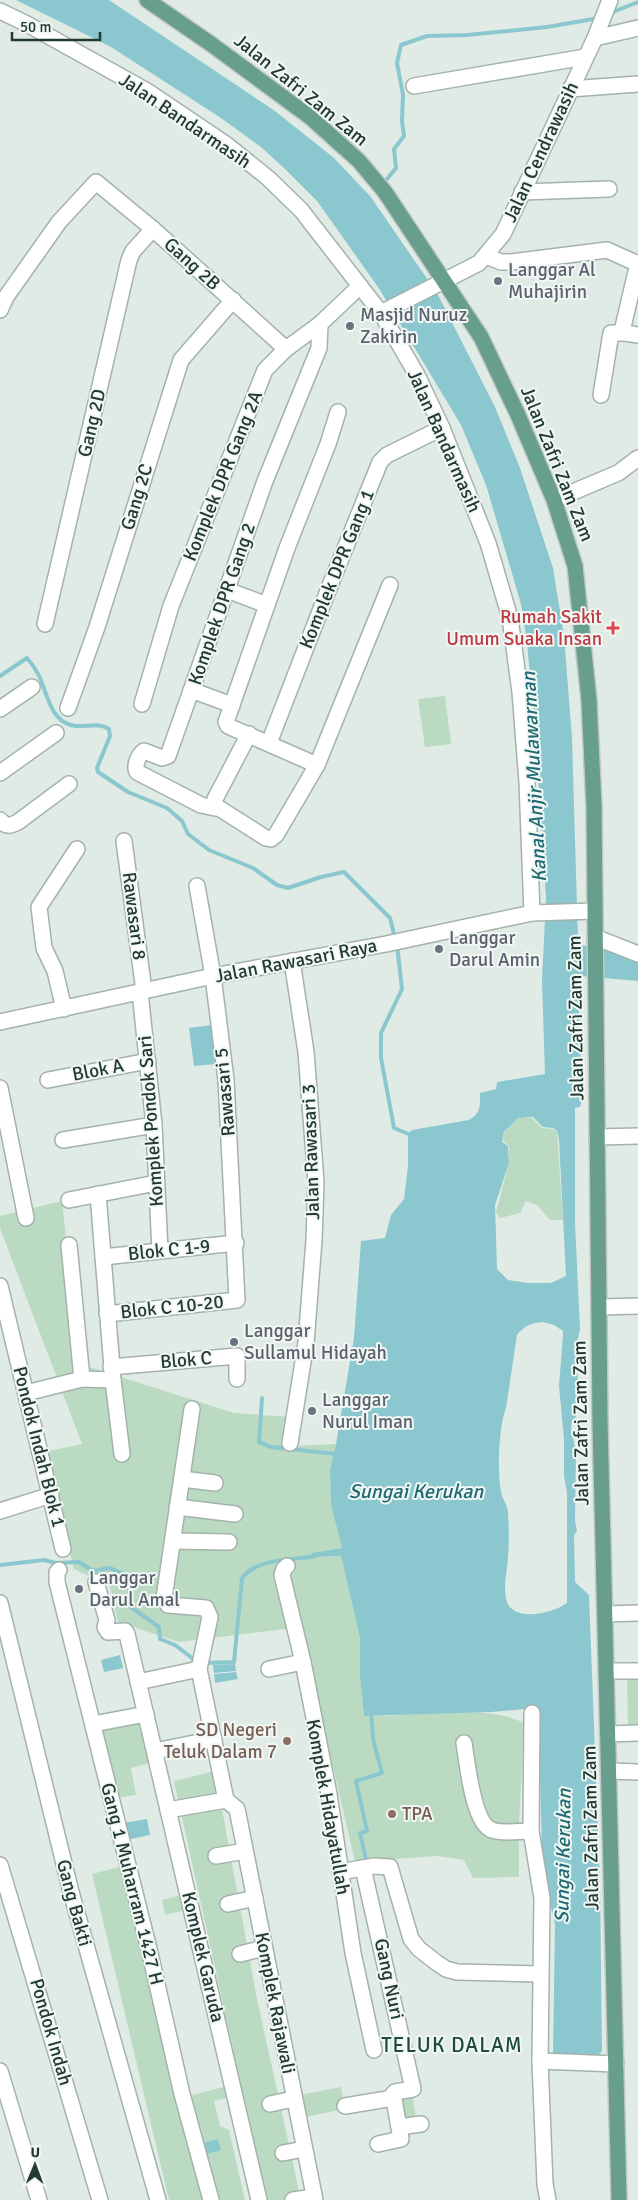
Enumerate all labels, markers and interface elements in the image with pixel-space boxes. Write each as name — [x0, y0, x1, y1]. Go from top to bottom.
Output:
scale bar — [12, 10, 100, 42]
text: 50 m — [20, 18, 51, 36]
street label: Jalan Zafri Zam Zam — [229, 29, 373, 151]
street label: Jalan Bandarmasih — [114, 68, 256, 174]
street label: Jalan Cendrawasih — [498, 78, 584, 226]
street label: Gang 2B — [159, 232, 225, 296]
place label: Langgar Al Muhajirin — [508, 258, 596, 304]
marker: Langgar Al Muhajirin — [492, 275, 504, 287]
place label: Masjid Nuruz Zakirin — [360, 303, 467, 349]
marker: Masjid Nuruz Zakirin — [344, 320, 356, 332]
street label: Jalan Bandarmasih — [402, 366, 486, 516]
street label: Jalan Zafri Zam Zam — [515, 383, 599, 545]
street label: Gang 2D — [73, 387, 111, 459]
street label: Komplek DPR Gang 2A — [178, 387, 268, 565]
street label: Gang 2C — [116, 461, 158, 533]
street label: Komplek DPR Gang 1 — [294, 486, 380, 652]
street label: Komplek DPR Gang 2 — [183, 520, 261, 688]
place label: Rumah Sakit Umum Suaka Insan — [446, 605, 602, 651]
marker: Rumah Sakit Umum Suaka Insan — [606, 621, 620, 635]
water label: Kanal Anjir Mulawarman — [516, 670, 552, 883]
street label: Rawasari 8 — [117, 871, 151, 961]
place label: Langgar Darul Amin — [449, 926, 540, 972]
street label: Jalan Rawasari Raya — [213, 933, 379, 989]
street label: Jalan Zafri Zam Zam — [563, 935, 589, 1101]
marker: Langgar Darul Amin — [433, 943, 445, 955]
street label: Komplek Pondok Sari — [133, 1035, 169, 1207]
street label: Rawasari 5 — [209, 1047, 241, 1137]
street label: Blok A — [70, 1053, 126, 1087]
street label: Jalan Rawasari 3 — [297, 1084, 325, 1220]
street label: Blok C 1-9 — [127, 1234, 211, 1266]
street label: Blok C 10-20 — [119, 1290, 225, 1324]
place label: Langgar Sullamul Hidayah — [244, 1319, 387, 1365]
marker: Langgar Sullamul Hidayah — [228, 1336, 240, 1348]
street label: Jalan Zafri Zam Zam — [568, 1340, 594, 1506]
street label: Blok C — [159, 1346, 213, 1374]
street label: Pondok Indah Blok 1 — [7, 1364, 71, 1530]
place label: Langgar Nurul Iman — [322, 1388, 413, 1434]
marker: Langgar Nurul Iman — [306, 1405, 318, 1417]
water label: Sungai Kerukan — [349, 1479, 484, 1504]
place label: Langgar Darul Amal — [89, 1566, 180, 1612]
marker: Langgar Darul Amal — [73, 1583, 85, 1595]
street label: Komplek Hidayatullah — [301, 1717, 355, 1897]
place label: SD Negeri Teluk Dalam 7 — [164, 1718, 277, 1764]
marker: SD Negeri Teluk Dalam 7 — [281, 1735, 293, 1747]
street label: Jalan Zafri Zam Zam — [578, 1745, 604, 1911]
street label: Gang 1 Muharram 1427 H — [95, 1780, 169, 1988]
water label: Sungai Kerukan — [549, 1787, 577, 1923]
place label: TPA — [402, 1802, 433, 1826]
marker: TPA — [386, 1808, 398, 1820]
street label: Gang Bakti — [51, 1857, 97, 1949]
street label: Komplek Garuda — [176, 1889, 230, 2025]
street label: Komplek Rajawali — [249, 1930, 301, 2076]
street label: Gang Nuri — [369, 1936, 409, 2022]
street label: Pondok Indah — [24, 1976, 78, 2088]
district label: TELUK DALAM — [381, 2032, 523, 2058]
north arrow — [10, 2140, 60, 2190]
text: U — [30, 2144, 40, 2161]

